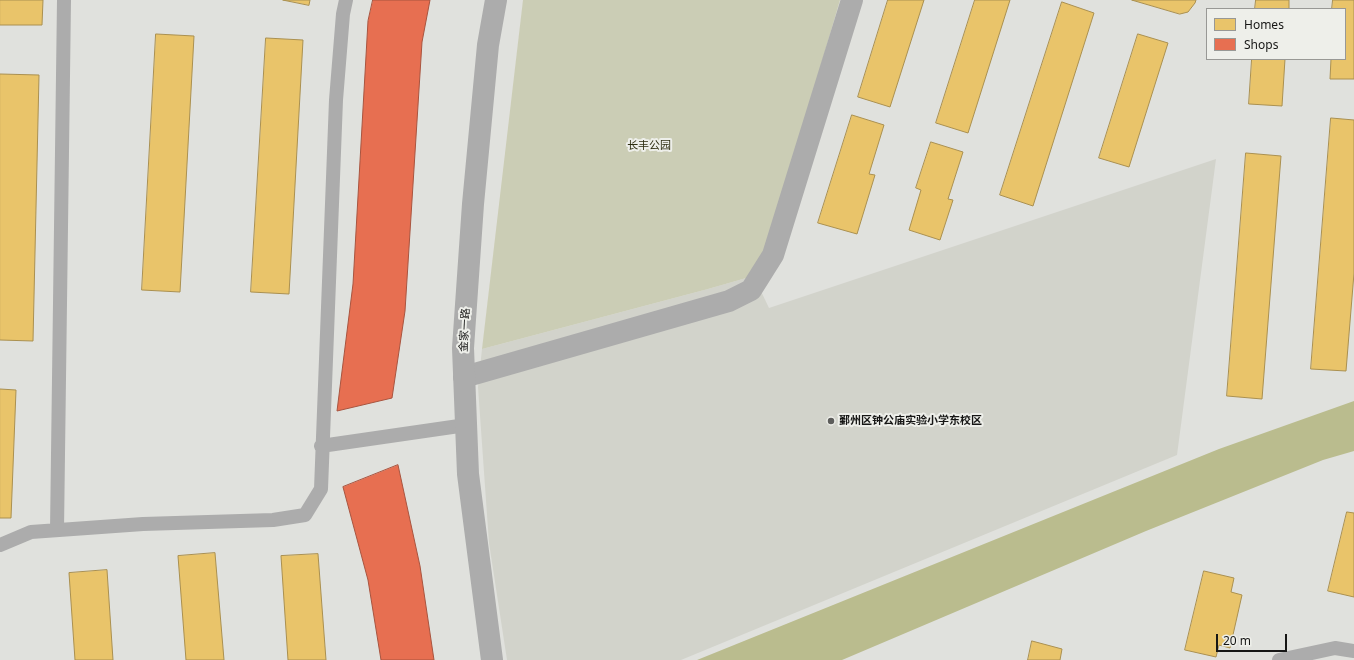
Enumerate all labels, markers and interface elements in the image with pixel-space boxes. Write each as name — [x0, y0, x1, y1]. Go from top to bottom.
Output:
legend — [1206, 8, 1346, 60]
text: Homes — [1244, 16, 1284, 33]
text: Shops — [1244, 36, 1278, 53]
park label: 长丰公园 — [627, 139, 671, 153]
street label: 金家一路 — [457, 308, 473, 352]
place label: 鄞州区钟公庙实验小学东校区 — [839, 414, 982, 428]
marker: 鄞州区钟公庙实验小学东校区 — [826, 416, 836, 426]
scale bar — [1218, 626, 1289, 652]
text: 20 m — [1223, 632, 1251, 649]

